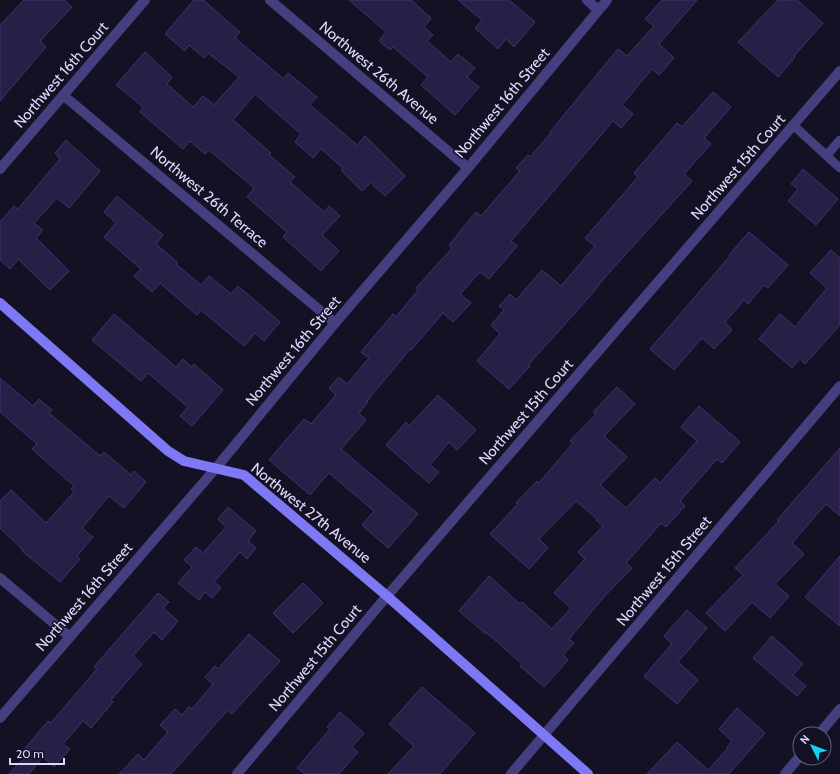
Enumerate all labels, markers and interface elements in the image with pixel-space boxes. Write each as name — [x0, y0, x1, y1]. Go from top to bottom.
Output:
street label: Northwest 16th Court — [10, 18, 112, 132]
street label: Northwest 26th Avenue — [316, 18, 442, 128]
street label: Northwest 16th Street — [451, 44, 553, 162]
street label: Northwest 15th Court — [687, 111, 789, 223]
street label: Northwest 26th Terrace — [147, 143, 272, 252]
street label: Northwest 16th Street — [242, 292, 344, 410]
street label: Northwest 15th Court — [475, 356, 577, 468]
street label: Northwest 27th Avenue — [247, 459, 375, 567]
street label: Northwest 15th Street — [613, 512, 715, 630]
street label: Northwest 16th Street — [32, 539, 136, 655]
street label: Northwest 15th Court — [265, 601, 365, 715]
north arrow — [792, 726, 832, 766]
text: N — [797, 732, 812, 747]
scale bar — [10, 740, 64, 766]
text: 20 m — [16, 746, 44, 761]

